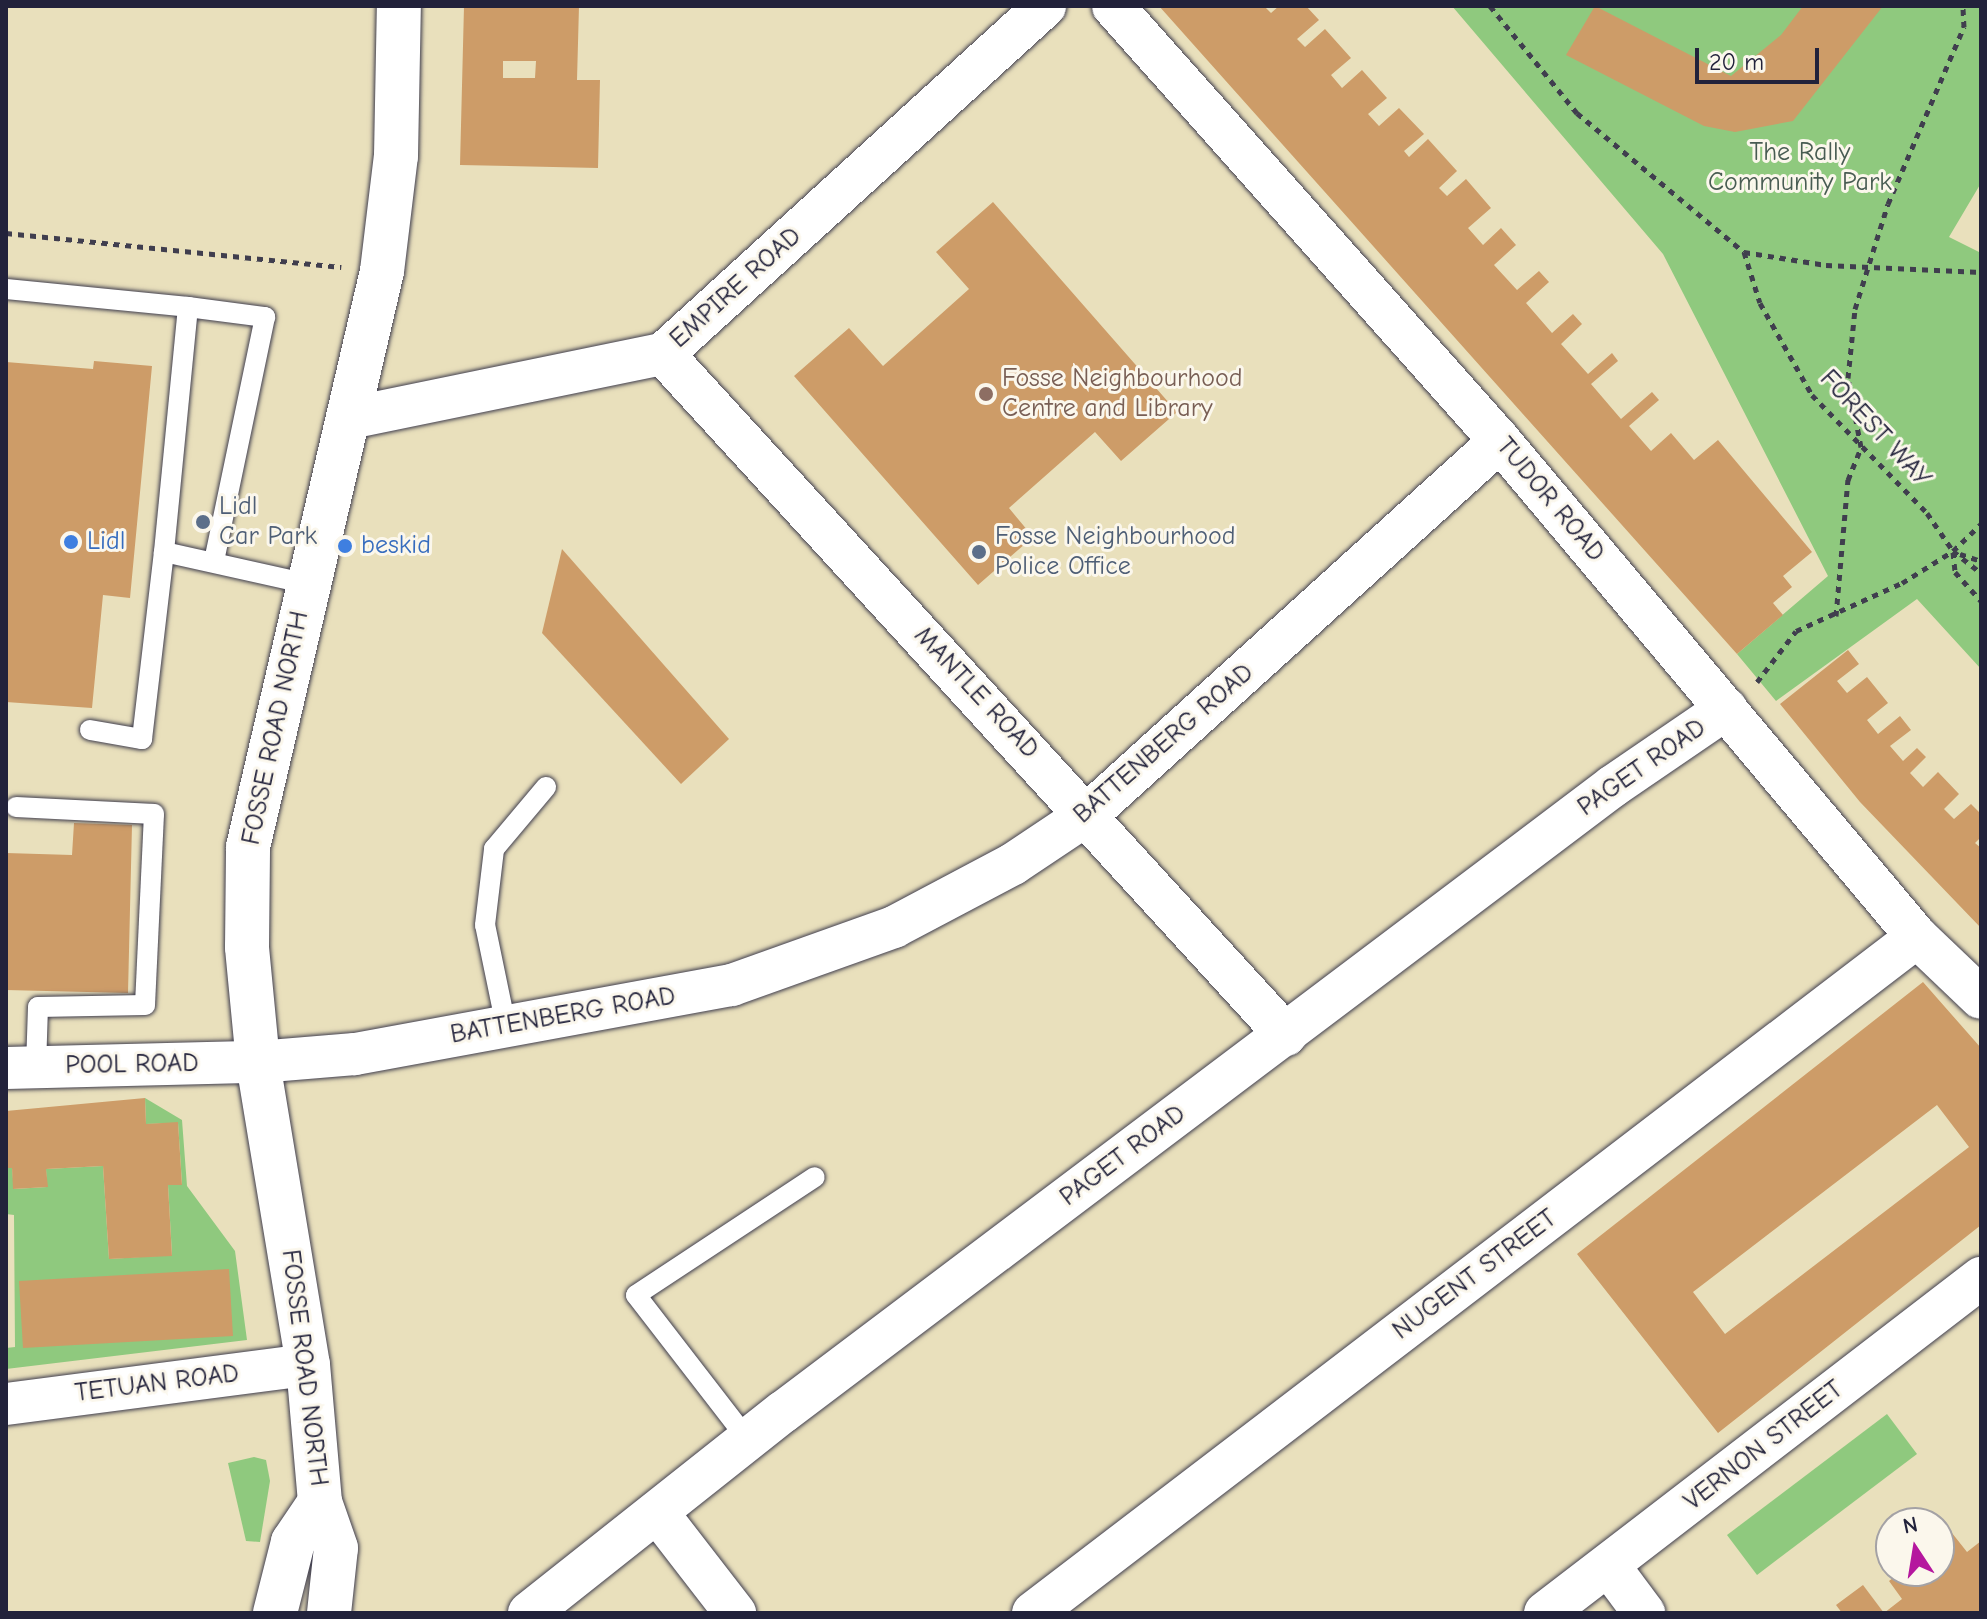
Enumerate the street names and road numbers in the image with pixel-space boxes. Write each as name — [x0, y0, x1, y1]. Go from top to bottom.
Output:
street label: EMPIRE ROAD — [664, 221, 808, 355]
street label: FOREST WAY — [1813, 364, 1937, 494]
street label: TUDOR ROAD — [1489, 432, 1611, 568]
street label: FOSSE ROAD NORTH — [236, 608, 316, 848]
street label: MANTLE ROAD — [907, 621, 1045, 765]
street label: BATTENBERG ROAD — [1068, 657, 1260, 831]
street label: PAGET ROAD — [1572, 713, 1712, 823]
street label: BATTENBERG ROAD — [448, 981, 678, 1051]
street label: POOL ROAD — [65, 1048, 199, 1082]
street label: PAGET ROAD — [1054, 1099, 1192, 1213]
street label: NUGENT STREET — [1387, 1203, 1563, 1347]
street label: FOSSE ROAD NORTH — [274, 1248, 334, 1488]
street label: TETUAN ROAD — [73, 1358, 241, 1410]
street label: VERNON STREET — [1678, 1374, 1850, 1518]

